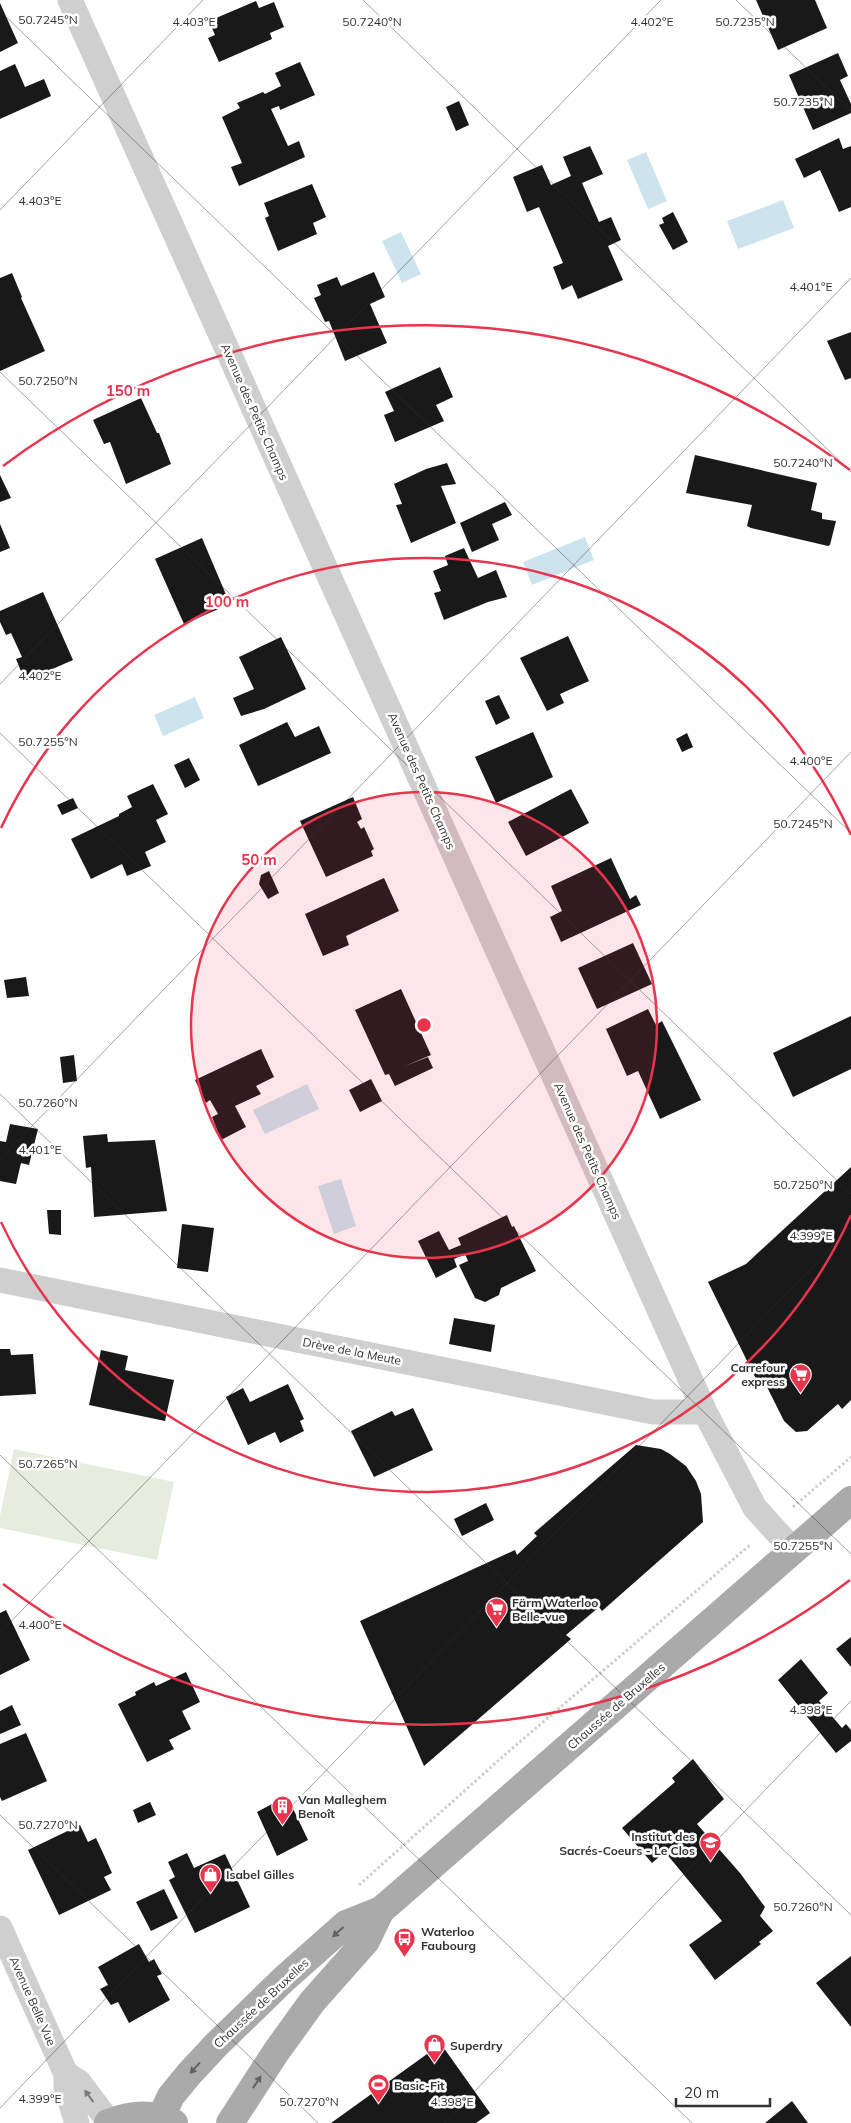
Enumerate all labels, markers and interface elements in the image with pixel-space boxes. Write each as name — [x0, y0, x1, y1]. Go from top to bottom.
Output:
text: 50.7245°N — [18, 12, 78, 27]
text: 4.403°E — [172, 14, 216, 29]
text: 50.7240°N — [342, 14, 402, 29]
text: 4.402°E — [630, 14, 674, 29]
text: 50.7235°N — [715, 14, 775, 29]
text: 50.7235°N — [773, 94, 833, 109]
text: 4.403°E — [18, 193, 62, 208]
text: 4.401°E — [789, 279, 833, 294]
street label: Avenue des Petits Champs — [218, 341, 292, 483]
text: 50.7250°N — [18, 373, 78, 388]
text: 150 m — [106, 381, 150, 400]
text: 50.7240°N — [773, 455, 833, 470]
text: 100 m — [205, 592, 249, 611]
text: 4.402°E — [18, 668, 62, 683]
street label: Avenue des Petits Champs — [385, 710, 459, 852]
text: 50.7255°N — [18, 734, 78, 749]
text: 4.400°E — [789, 753, 833, 768]
text: 50.7245°N — [773, 816, 833, 831]
text: 50 m — [241, 850, 277, 869]
centre of rings — [415, 1016, 433, 1034]
street label: Avenue des Petits Champs — [551, 1080, 625, 1222]
text: 50.7260°N — [18, 1095, 78, 1110]
text: 4.401°E — [18, 1142, 62, 1157]
text: 50.7250°N — [773, 1177, 833, 1192]
text: 4.399°E — [789, 1228, 833, 1243]
street label: Drève de la Meute — [301, 1334, 403, 1368]
place label: Carrefour express — [730, 1360, 785, 1389]
supermarket icon: Carrefour express — [789, 1362, 813, 1393]
text: 50.7265°N — [18, 1456, 78, 1471]
text: 50.7255°N — [773, 1538, 833, 1553]
place label: Färm Waterloo Belle-vue — [512, 1595, 598, 1624]
supermarket icon: Färm Waterloo Belle-vue — [484, 1597, 508, 1628]
text: 4.400°E — [18, 1617, 62, 1632]
street label: Chaussée de Bruxelles — [564, 1659, 668, 1753]
text: 4.398°E — [789, 1702, 833, 1717]
place label: Van Malleghem Benoît — [297, 1792, 387, 1821]
building icon: Van Malleghem Benoît — [270, 1794, 294, 1825]
text: 50.7270°N — [18, 1817, 78, 1832]
place label: Institut des Sacrés-Coeurs - Le Clos — [559, 1829, 695, 1858]
school or university icon: Institut des Sacrés-Coeurs - Le Clos — [699, 1831, 723, 1862]
shop icon: Isabel Gilles — [198, 1862, 222, 1893]
place label: Isabel Gilles — [226, 1867, 294, 1882]
text: 50.7260°N — [773, 1899, 833, 1914]
place label: Waterloo Faubourg — [421, 1924, 476, 1953]
one-way arrow — [332, 1926, 344, 1938]
bus stop icon: Waterloo Faubourg — [393, 1926, 417, 1957]
street label: Avenue Belle Vue — [7, 1954, 59, 2048]
street label: Chaussée de Bruxelles — [210, 1955, 312, 2051]
shop icon: Superdry — [422, 2033, 446, 2064]
place label: Superdry — [450, 2038, 503, 2053]
one-way arrow — [189, 2062, 201, 2074]
sports icon: Basic-Fit — [366, 2073, 390, 2104]
one-way arrow — [252, 2076, 261, 2089]
scale bar — [676, 2076, 770, 2108]
place label: Basic-Fit — [394, 2078, 445, 2093]
text: 20 m — [684, 2083, 719, 2102]
one-way arrow — [84, 2090, 95, 2103]
text: 4.399°E — [18, 2091, 62, 2106]
text: 50.7270°N — [279, 2094, 339, 2109]
text: 4.398°E — [430, 2094, 474, 2109]

